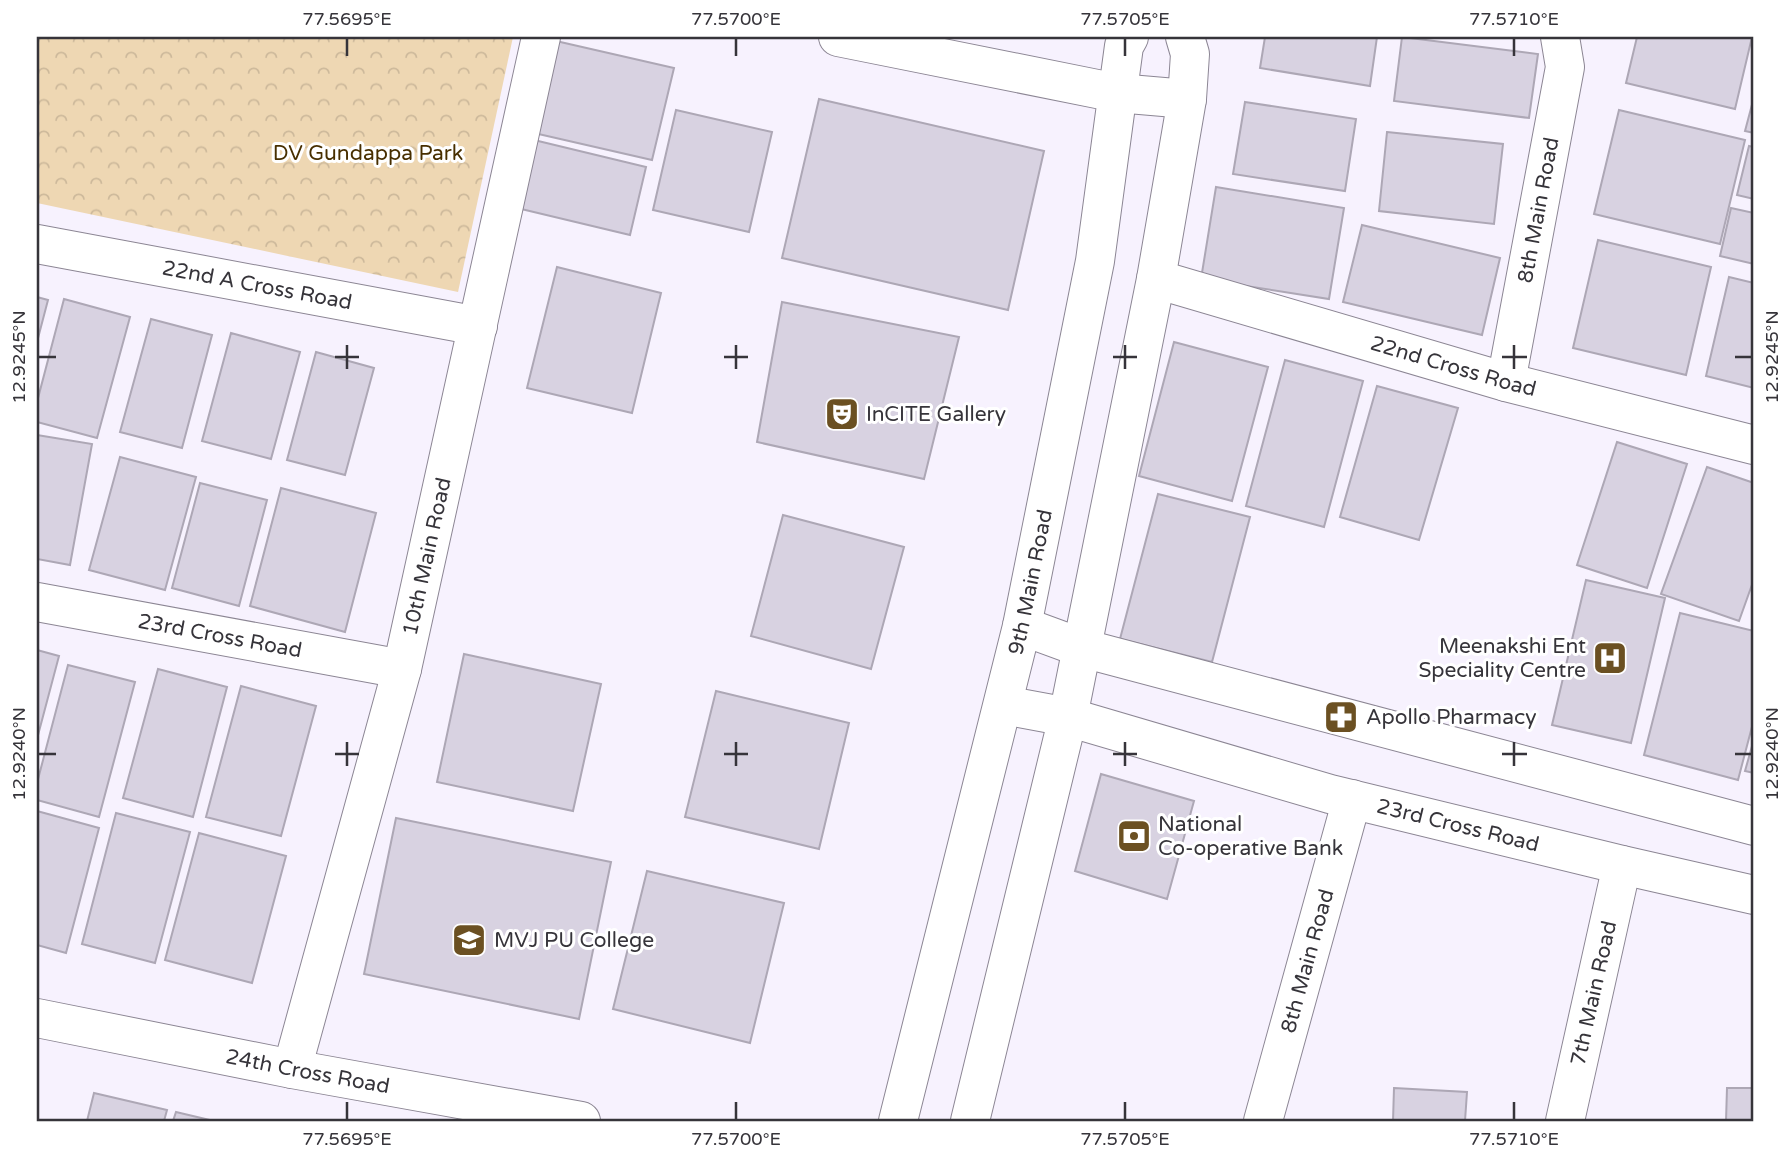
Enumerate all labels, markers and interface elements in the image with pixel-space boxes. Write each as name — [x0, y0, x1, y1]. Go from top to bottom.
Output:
text: 77.5695°E — [302, 8, 392, 30]
text: 77.5700°E — [691, 8, 781, 30]
text: 77.5705°E — [1080, 8, 1170, 30]
text: 77.5710°E — [1469, 8, 1559, 30]
street label: 8th Main Road — [1513, 135, 1565, 285]
park label: DV Gundappa Park — [273, 141, 463, 166]
street label: 22nd A Cross Road — [160, 256, 354, 315]
text: 12.9245°N — [8, 310, 30, 404]
text: 12.9245°N — [1761, 310, 1783, 404]
street label: 22nd Cross Road — [1368, 331, 1539, 402]
theatre icon: InCITE Gallery — [823, 395, 861, 433]
place label: InCITE Gallery — [866, 402, 1006, 427]
street label: 10th Main Road — [398, 475, 457, 638]
street label: 9th Main Road — [1003, 507, 1058, 658]
street label: 23rd Cross Road — [136, 609, 304, 663]
place label: Meenakshi Ent Speciality Centre — [1418, 634, 1586, 683]
hospital icon: Meenakshi Ent Speciality Centre — [1591, 639, 1629, 677]
pharmacy icon: Apollo Pharmacy — [1322, 698, 1360, 736]
place label: Apollo Pharmacy — [1366, 705, 1536, 730]
text: 12.9240°N — [8, 707, 30, 801]
text: 12.9240°N — [1761, 707, 1783, 801]
street label: 23rd Cross Road — [1374, 794, 1542, 857]
place label: National Co-operative Bank — [1158, 812, 1343, 861]
bank icon: National Co-operative Bank — [1115, 817, 1153, 855]
street label: 8th Main Road — [1276, 887, 1339, 1036]
street label: 7th Main Road — [1566, 918, 1622, 1068]
school or university icon: MVJ PU College — [450, 921, 488, 959]
place label: MVJ PU College — [494, 928, 654, 953]
street label: 24th Cross Road — [224, 1044, 392, 1099]
text: 77.5695°E — [302, 1128, 392, 1150]
text: 77.5700°E — [691, 1128, 781, 1150]
text: 77.5705°E — [1080, 1128, 1170, 1150]
text: 77.5710°E — [1469, 1128, 1559, 1150]

